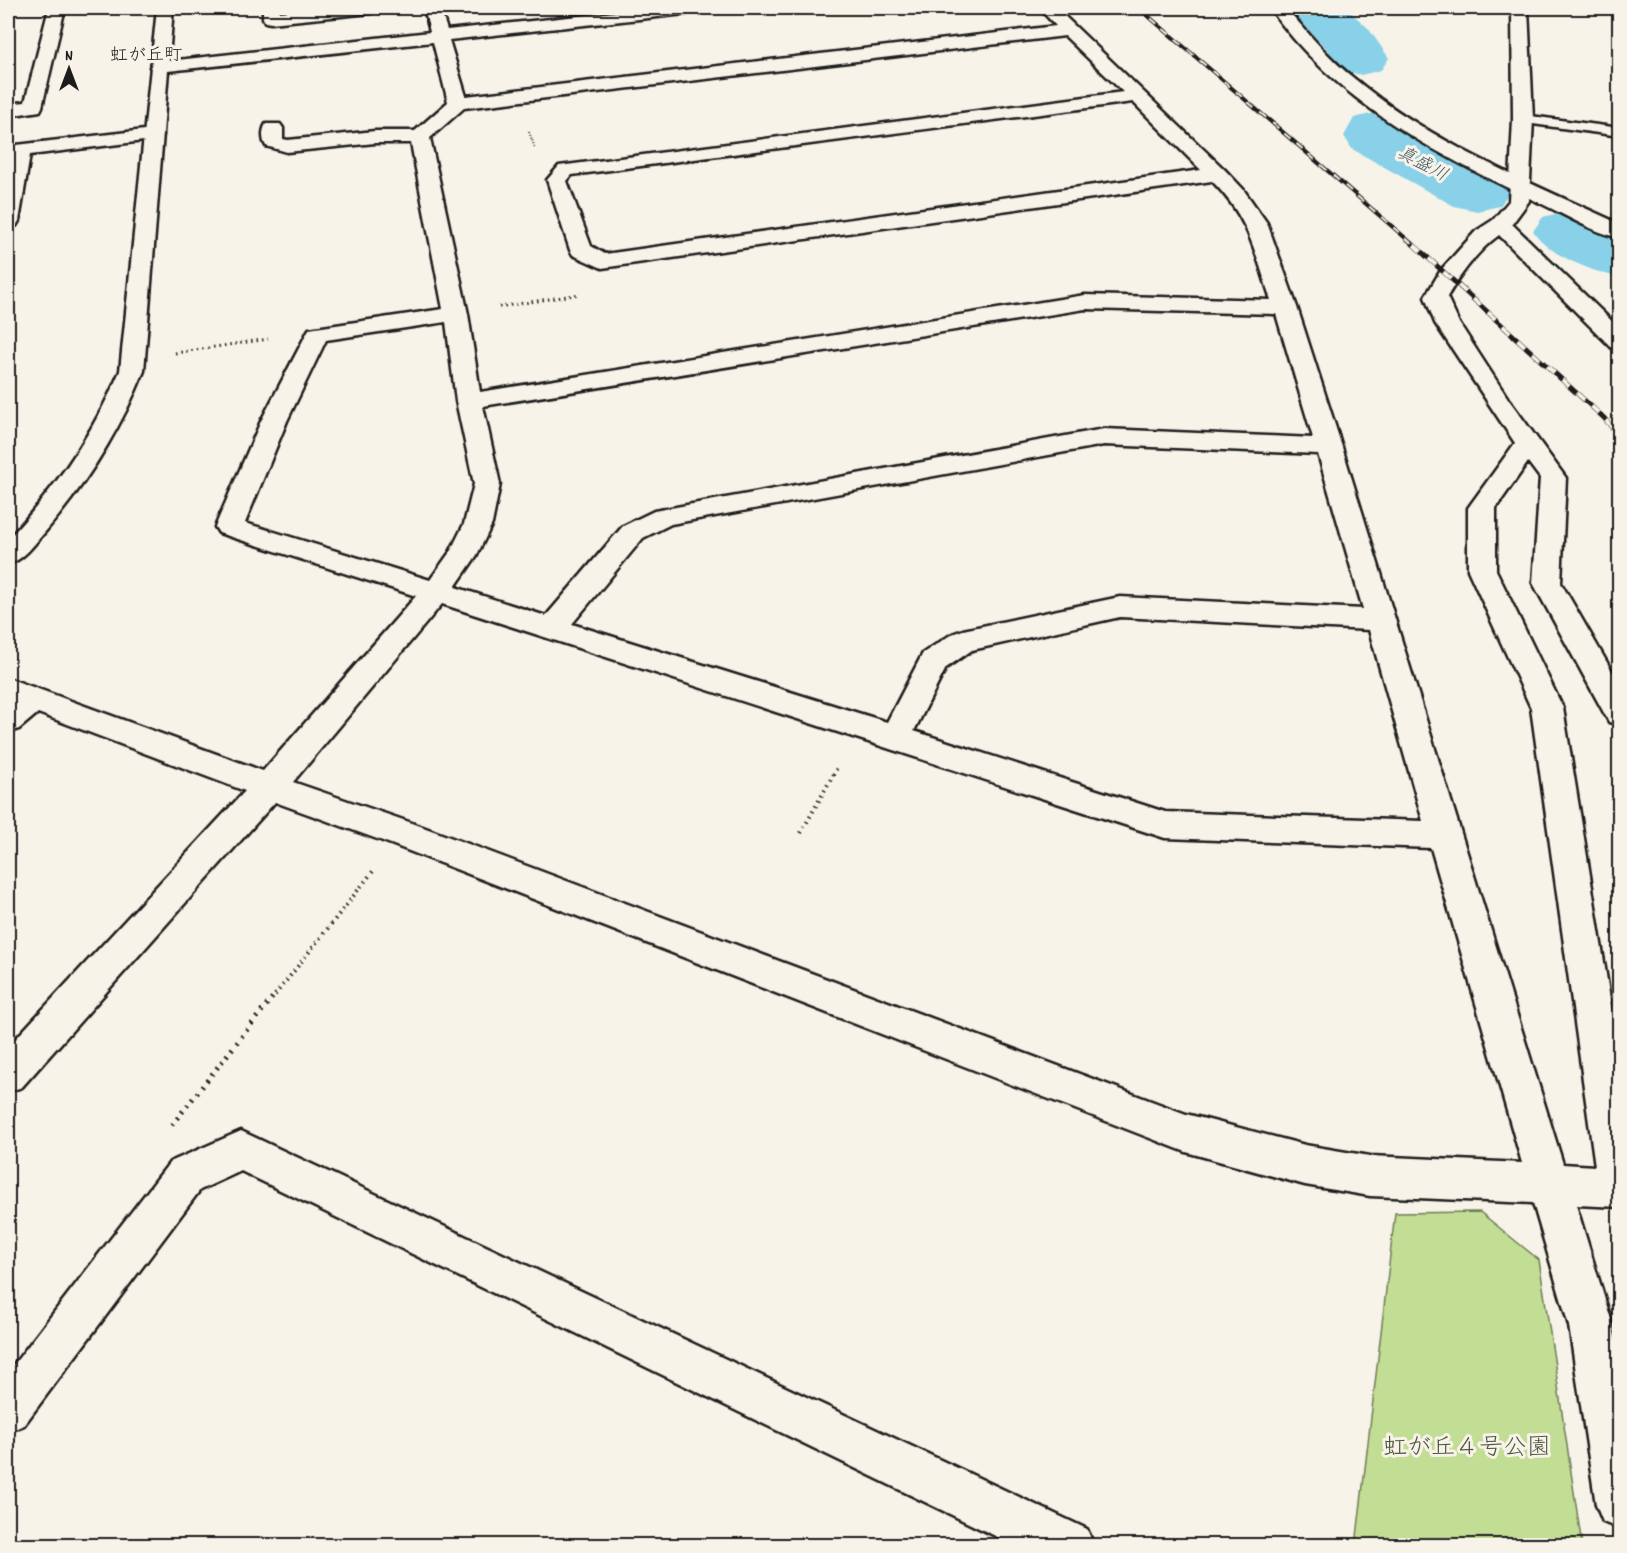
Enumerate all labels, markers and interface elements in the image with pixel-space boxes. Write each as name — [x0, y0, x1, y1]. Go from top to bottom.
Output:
north arrow — [39, 39, 99, 99]
district label: 虹が丘町 — [110, 44, 182, 69]
text: N — [65, 45, 73, 68]
water label: 真盛川 — [1392, 141, 1452, 189]
park label: 虹が丘４号公園 — [1383, 1432, 1551, 1466]

